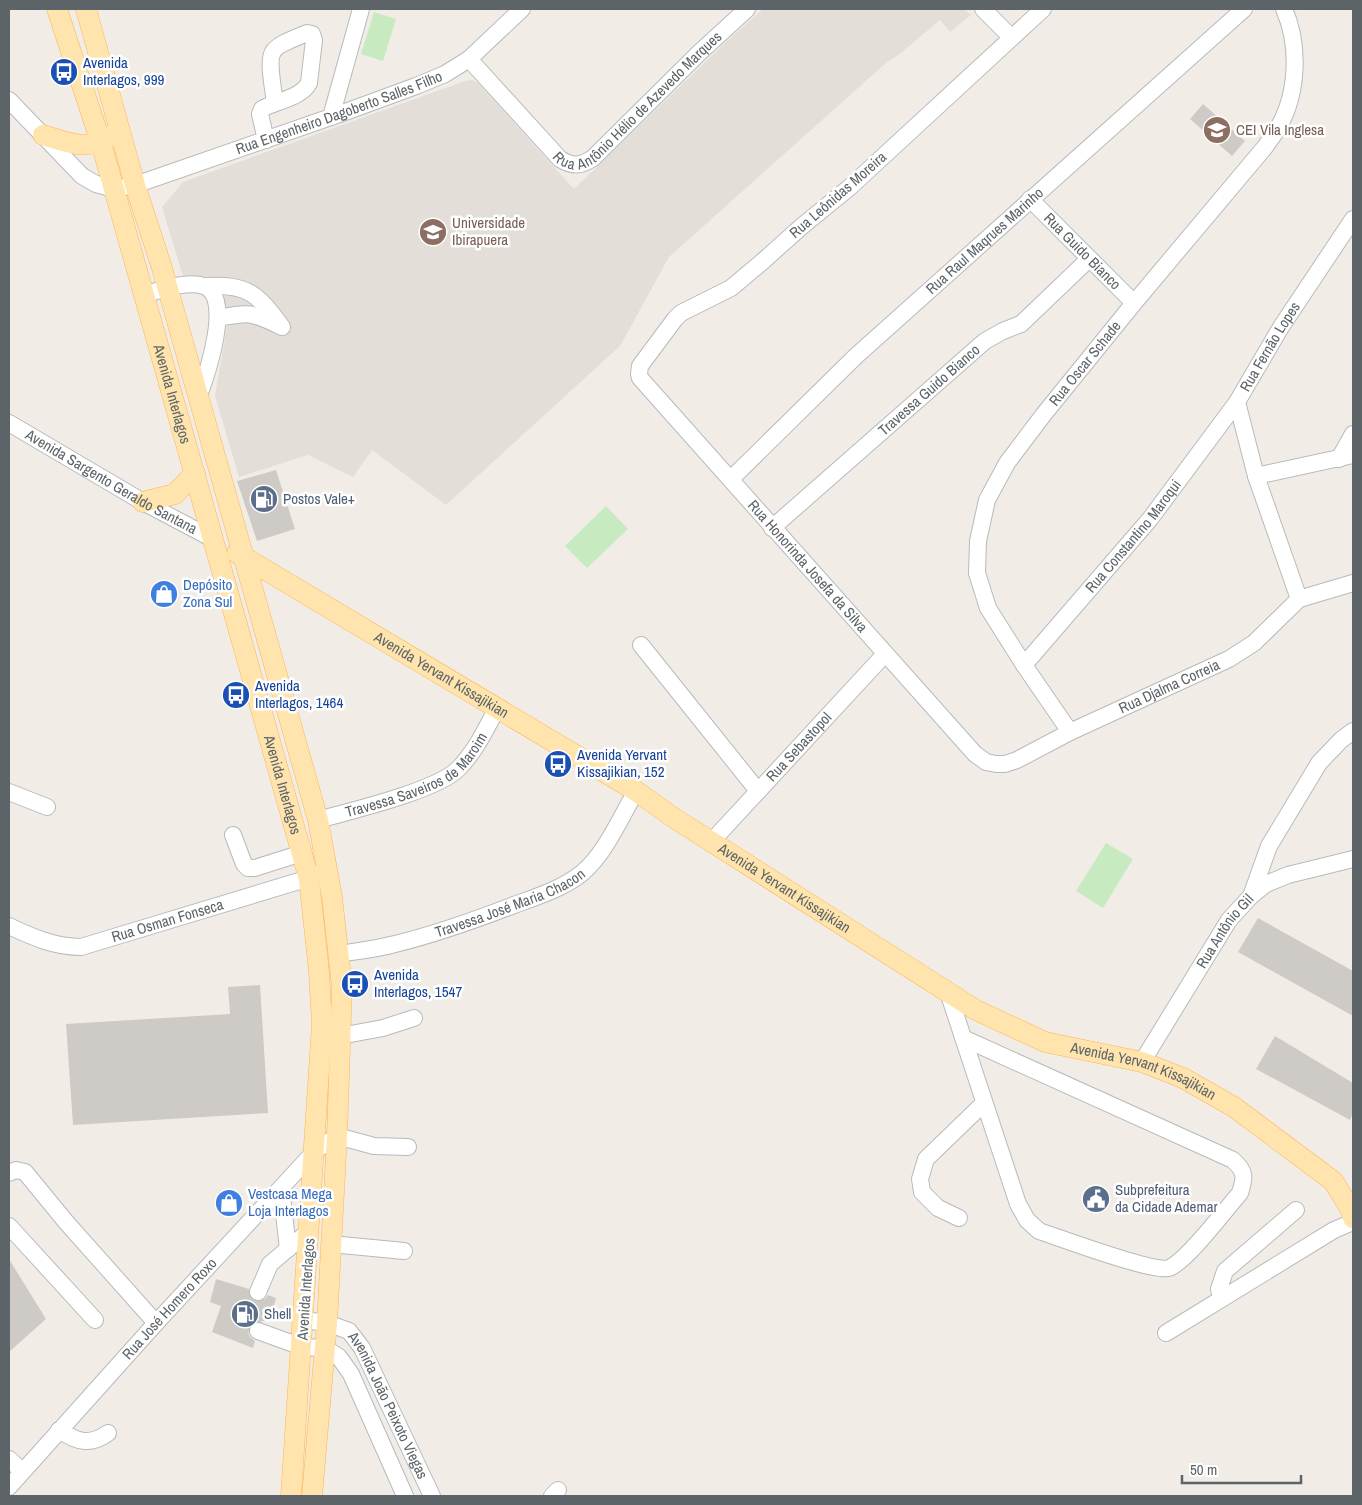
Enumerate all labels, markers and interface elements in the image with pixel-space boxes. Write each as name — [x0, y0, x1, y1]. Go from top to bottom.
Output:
street label: Rua Antônio Hélio de Azevedo Marques — [548, 26, 726, 175]
place label: Avenida Interlagos, 999 — [82, 52, 165, 90]
bus stop icon: Avenida Interlagos, 999 — [49, 57, 79, 87]
street label: Rua Engenheiro Dagoberto Salles Filho — [233, 65, 446, 159]
school or university icon: CEI Vila Inglesa — [1202, 115, 1232, 145]
place label: CEI Vila Inglesa — [1236, 119, 1324, 140]
street label: Rua Leônidas Moreira — [785, 146, 891, 243]
street label: Rua Raul Maqrues Marinho — [921, 182, 1048, 299]
street label: Rua Guido Bianco — [1039, 208, 1126, 294]
place label: Universidade Ibirapuera — [452, 212, 525, 250]
school or university icon: Universidade Ibirapuera — [418, 217, 448, 247]
street label: Rua Fernão Lopes — [1234, 298, 1305, 395]
street label: Rua Oscar Schade — [1044, 316, 1126, 410]
street label: Travessa Guido Bianco — [873, 339, 984, 440]
street label: Avenida Interlagos — [148, 341, 196, 446]
street label: Avenida Sargento Geraldo Santana — [21, 423, 201, 539]
street label: Rua Constantino Maroqui — [1080, 475, 1186, 597]
fuel station icon: Postos Vale+ — [249, 484, 279, 514]
place label: Postos Vale+ — [283, 488, 355, 509]
street label: Rua Honorinda Josefa da Silva — [743, 495, 873, 637]
place label: Depósito Zona Sul — [183, 574, 232, 612]
shop icon: Depósito Zona Sul — [149, 579, 179, 609]
street label: Avenida Yervant Kissajikian — [370, 626, 513, 723]
street label: Rua Djalma Correia — [1115, 654, 1223, 718]
place label: Avenida Interlagos, 1464 — [254, 675, 343, 713]
bus stop icon: Avenida Interlagos, 1464 — [221, 680, 251, 710]
street label: Rua Sebastopol — [761, 707, 836, 786]
street label: Travessa Saveiros de Maroim — [343, 728, 492, 822]
street label: Avenida Interlagos — [259, 732, 307, 837]
place label: Avenida Yervant Kissajikian, 152 — [576, 744, 667, 782]
bus stop icon: Avenida Yervant Kissajikian, 152 — [543, 749, 573, 779]
street label: Avenida Yervant Kissajikian — [713, 837, 855, 938]
street label: Travessa José Maria Chacon — [432, 863, 589, 942]
street label: Rua Antônio Gil — [1191, 889, 1258, 972]
street label: Rua Osman Fonseca — [109, 894, 226, 947]
place label: Avenida Interlagos, 1547 — [373, 964, 462, 1002]
bus stop icon: Avenida Interlagos, 1547 — [340, 969, 370, 999]
street label: Avenida Yervant Kissajikian — [1068, 1036, 1220, 1105]
place label: Subprefeitura da Cidade Ademar — [1115, 1179, 1218, 1217]
place label: Vestcasa Mega Loja Interlagos — [248, 1183, 332, 1221]
public building icon: Subprefeitura da Cidade Ademar — [1081, 1184, 1111, 1214]
shop icon: Vestcasa Mega Loja Interlagos — [214, 1188, 244, 1218]
street label: Avenida Interlagos — [291, 1237, 320, 1342]
street label: Rua José Homero Roxo — [117, 1253, 221, 1364]
fuel station icon: Shell — [230, 1299, 260, 1329]
place label: Shell — [264, 1303, 291, 1324]
street label: Avenida João Peixoto Viegas — [343, 1326, 433, 1482]
scale bar — [1182, 1452, 1301, 1484]
text: 50 m — [1190, 1459, 1217, 1480]

